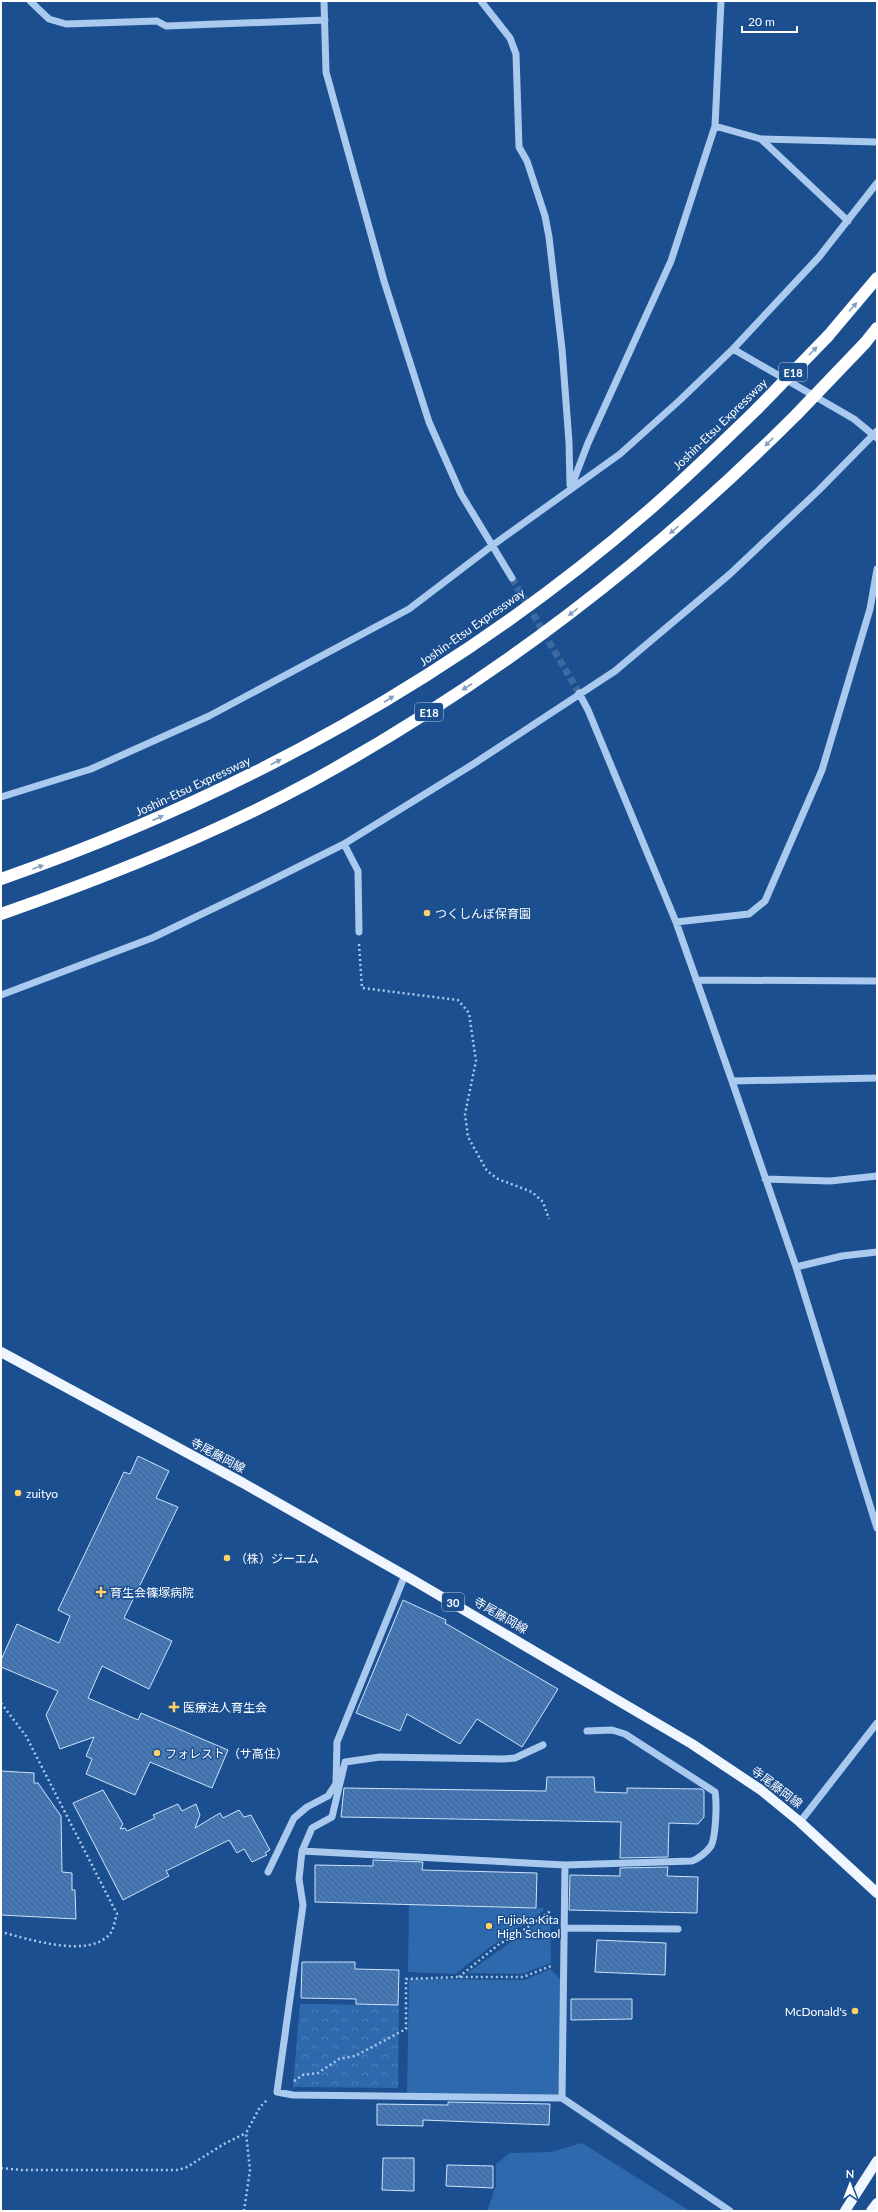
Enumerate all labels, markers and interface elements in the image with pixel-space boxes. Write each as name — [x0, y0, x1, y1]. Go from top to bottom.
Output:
scale bar — [742, 8, 797, 34]
text: 20 m — [748, 14, 775, 29]
one-way arrow — [848, 302, 857, 312]
one-way arrow — [808, 346, 818, 356]
road number: E18 — [779, 363, 807, 381]
street label: Joshin-Etsu Expressway — [670, 375, 771, 473]
one-way arrow — [765, 437, 774, 447]
one-way arrow — [669, 526, 680, 535]
street label: Joshin-Etsu Expressway — [416, 584, 528, 669]
one-way arrow — [568, 607, 579, 616]
one-way arrow — [462, 684, 473, 691]
one-way arrow — [384, 695, 394, 703]
road number: E18 — [415, 703, 443, 721]
street label: Joshin-Etsu Expressway — [133, 752, 254, 819]
one-way arrow — [270, 759, 282, 766]
one-way arrow — [153, 815, 164, 821]
one-way arrow — [32, 863, 44, 869]
place label: つくしんぼ保育園 — [435, 906, 531, 921]
marker: つくしんぼ保育園 — [422, 908, 432, 918]
street label: 寺尾藤岡線 — [188, 1434, 248, 1476]
place label: zuityo — [26, 1486, 58, 1501]
marker: zuityo — [13, 1488, 23, 1498]
place label: （株）ジーエム — [235, 1551, 319, 1566]
marker: （株）ジーエム — [222, 1553, 232, 1563]
place label: 育生会篠塚病院 — [110, 1585, 194, 1600]
marker: 育生会篠塚病院 — [95, 1586, 107, 1598]
road number: 30 — [442, 1593, 464, 1611]
street label: 寺尾藤岡線 — [471, 1594, 531, 1636]
place label: 医療法人育生会 — [183, 1700, 267, 1715]
marker: 医療法人育生会 — [168, 1701, 180, 1713]
place label: フォレスト （サ高住） — [165, 1746, 288, 1761]
marker: フォレスト （サ高住） — [152, 1748, 162, 1758]
street label: 寺尾藤岡線 — [749, 1763, 805, 1811]
place label: Fujioka Kita High School — [497, 1912, 560, 1941]
marker: Fujioka Kita High School — [484, 1921, 494, 1931]
place label: McDonald's — [785, 2004, 847, 2019]
marker: McDonald's — [850, 2006, 860, 2016]
north arrow — [830, 2164, 870, 2204]
text: N — [846, 2167, 854, 2180]

